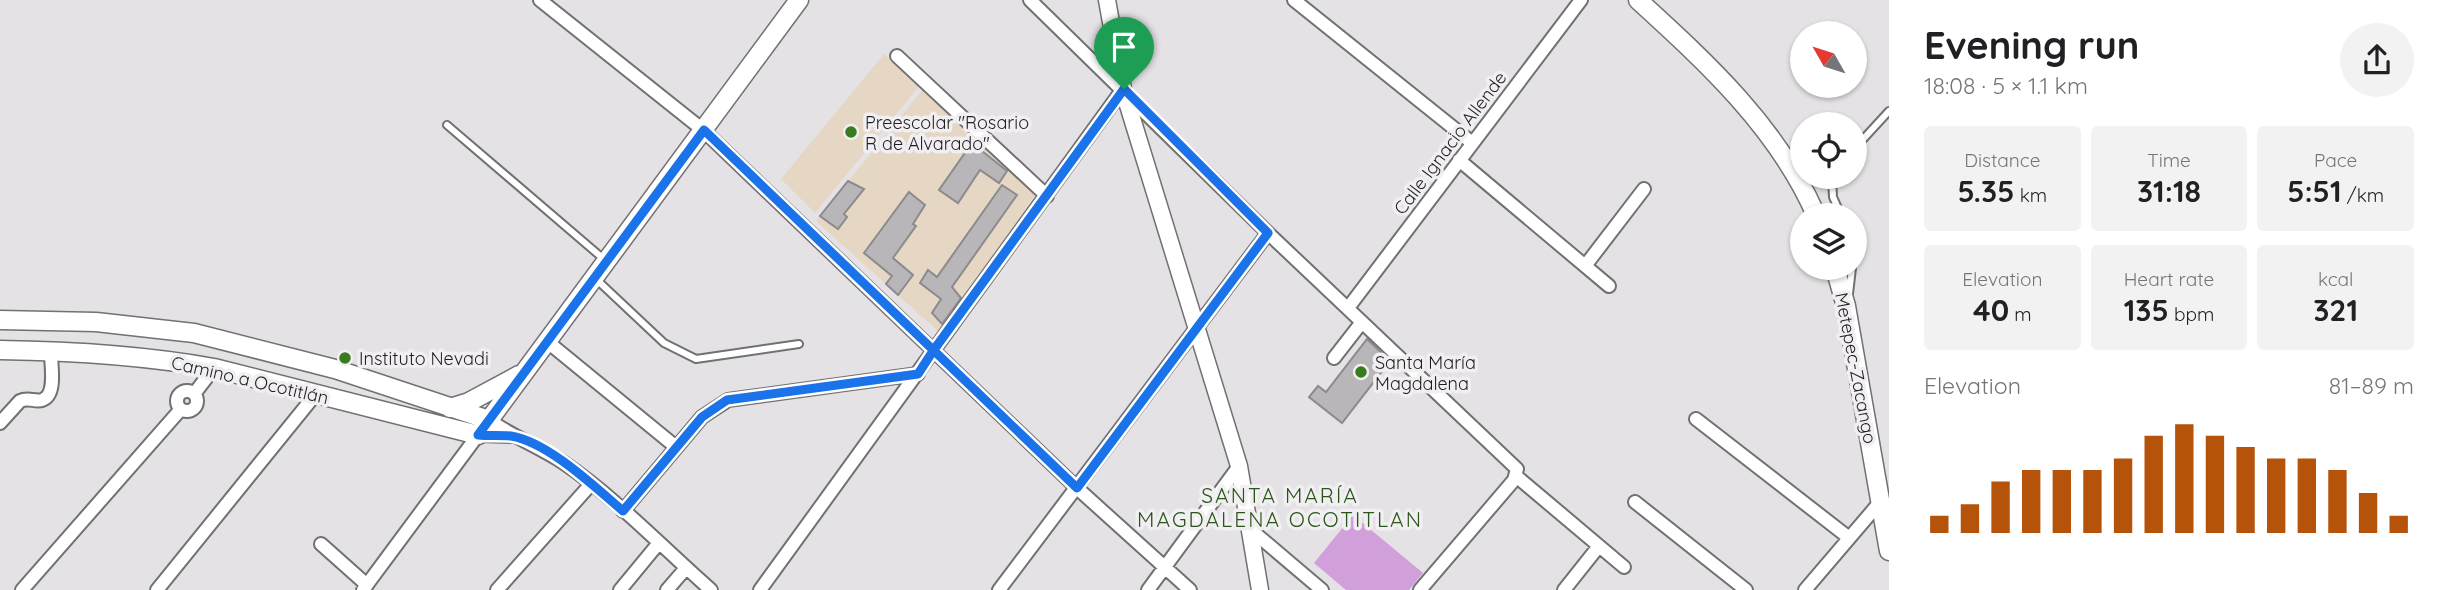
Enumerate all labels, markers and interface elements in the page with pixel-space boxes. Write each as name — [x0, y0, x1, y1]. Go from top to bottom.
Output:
pin — [1094, 17, 1154, 89]
north arrow — [1790, 21, 1867, 98]
map controls — [1790, 21, 1867, 280]
text: Evening run — [1924, 21, 2139, 69]
button: share — [2340, 23, 2414, 97]
icon: arrive — [1105, 28, 1143, 66]
street label: Calle Ignacio Allende — [1389, 67, 1511, 219]
text: 18:08 · 5 × 1.1 km — [1924, 71, 2088, 100]
place label: Preescolar "Rosario R de Alvarado" — [865, 111, 1029, 155]
button: locate — [1790, 112, 1867, 189]
marker: Preescolar "Rosario R de Alvarado" — [843, 124, 859, 140]
text: Distance — [1964, 148, 2040, 172]
text: Time — [2147, 148, 2191, 172]
text: Pace — [2314, 148, 2357, 172]
text: 5.35 — [1958, 172, 2014, 210]
text: 31:18 — [2137, 172, 2201, 210]
text: 5:51 — [2287, 172, 2342, 210]
text: km — [2014, 183, 2047, 207]
text: /km — [2342, 183, 2384, 207]
button: layers — [1790, 203, 1867, 280]
text: Elevation — [1962, 267, 2042, 291]
text: Heart rate — [2124, 267, 2214, 291]
text: kcal — [2318, 267, 2353, 291]
street label: Metepec-Zacango — [1830, 290, 1882, 446]
text: 40 — [1973, 291, 2009, 329]
text: 135 — [2124, 291, 2169, 329]
text: 321 — [2313, 291, 2358, 329]
text: m — [2009, 302, 2032, 326]
text: bpm — [2169, 302, 2214, 326]
place label: Instituto Nevadi — [359, 347, 489, 370]
marker: Instituto Nevadi — [337, 350, 353, 366]
street label: Camino a Ocotitlán — [169, 351, 331, 409]
place label: Santa María Magdalena — [1375, 351, 1476, 395]
marker: Santa María Magdalena — [1353, 364, 1369, 380]
text: Elevation — [1924, 371, 2021, 400]
text: 81–89 m — [2329, 371, 2414, 400]
district label: SANTA MARÍA MAGDALENA OCOTITLAN — [1137, 482, 1423, 532]

